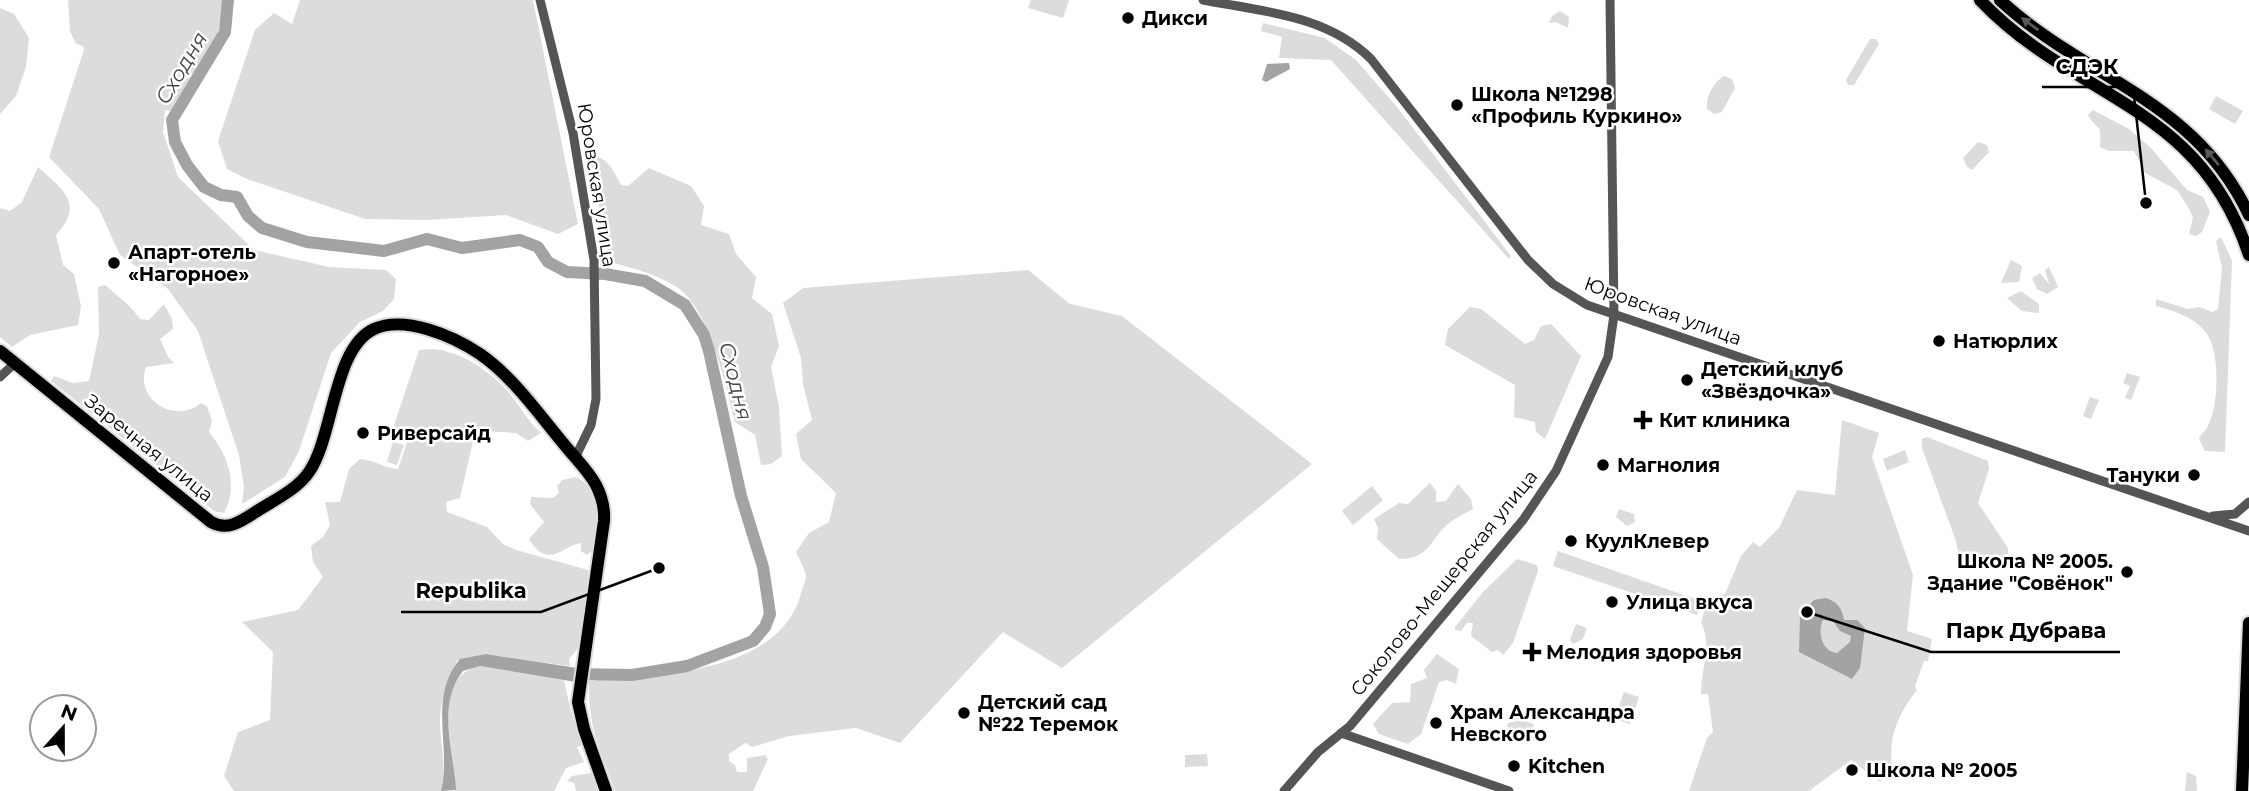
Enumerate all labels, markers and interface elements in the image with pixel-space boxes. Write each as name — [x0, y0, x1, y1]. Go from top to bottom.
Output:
place label: Дикси — [1142, 7, 1208, 30]
marker: Дикси — [1120, 10, 1136, 26]
one-way arrow — [2020, 17, 2039, 31]
water label: Сходня — [150, 27, 212, 109]
callout: СДЭК — [2042, 45, 2133, 87]
text: СДЭК — [2056, 54, 2119, 79]
place label: Школа №1298 «Профиль Куркино» — [1471, 83, 1682, 128]
marker: Школа №1298 «Профиль Куркино» — [1449, 97, 1465, 113]
street label: Юровская улица — [573, 101, 621, 269]
one-way arrow — [2205, 149, 2220, 166]
place label: Апарт-отель «Нагорное» — [128, 241, 257, 286]
marker: Апарт-отель «Нагорное» — [106, 255, 122, 271]
street label: Юровская улица — [1581, 272, 1745, 350]
place label: Натюрлих — [1953, 330, 2059, 353]
marker: Натюрлих — [1931, 333, 1947, 349]
water label: Сходня — [714, 339, 758, 423]
place label: Детский клуб «Звёздочка» — [1701, 358, 1844, 403]
marker: Детский клуб «Звёздочка» — [1679, 372, 1695, 388]
street label: Заречная улица — [80, 389, 218, 507]
place label: Кит клиника — [1659, 409, 1790, 432]
marker: Кит клиника — [1633, 410, 1653, 430]
place label: Риверсайд — [377, 422, 491, 445]
marker: Риверсайд — [355, 425, 371, 441]
place label: Магнолия — [1617, 454, 1720, 477]
marker: Магнолия — [1595, 457, 1611, 473]
place label: Тануки — [2106, 464, 2180, 487]
street label: Соколово-Мещерская улица — [1346, 465, 1542, 701]
marker: Тануки — [2186, 467, 2202, 483]
place label: КуулКлевер — [1585, 530, 1709, 553]
marker: КуулКлевер — [1563, 533, 1579, 549]
place label: Школа № 2005. Здание "Совёнок" — [1927, 550, 2113, 595]
marker: Школа № 2005. Здание "Совёнок" — [2119, 564, 2135, 580]
callout: Republika — [401, 570, 541, 612]
text: Republika — [415, 578, 527, 603]
place label: Улица вкуса — [1626, 591, 1753, 614]
marker: Улица вкуса — [1604, 594, 1620, 610]
callout: Парк Дубрава — [1931, 610, 2120, 652]
text: Парк Дубрава — [1946, 618, 2106, 643]
place label: Мелодия здоровья — [1546, 641, 1742, 664]
marker: Мелодия здоровья — [1524, 644, 1540, 660]
place label: Детский сад №22 Теремок — [978, 691, 1119, 736]
north arrow — [28, 693, 98, 763]
text: N — [58, 699, 80, 726]
place label: Храм Александра Невского — [1450, 701, 1635, 746]
marker: Детский сад №22 Теремок — [956, 705, 972, 721]
marker: Храм Александра Невского — [1428, 715, 1444, 731]
place label: Kitchen — [1528, 755, 1605, 778]
marker: Kitchen — [1506, 758, 1522, 774]
place label: Школа № 2005 — [1866, 759, 2017, 782]
marker: Школа № 2005 — [1844, 762, 1860, 778]

